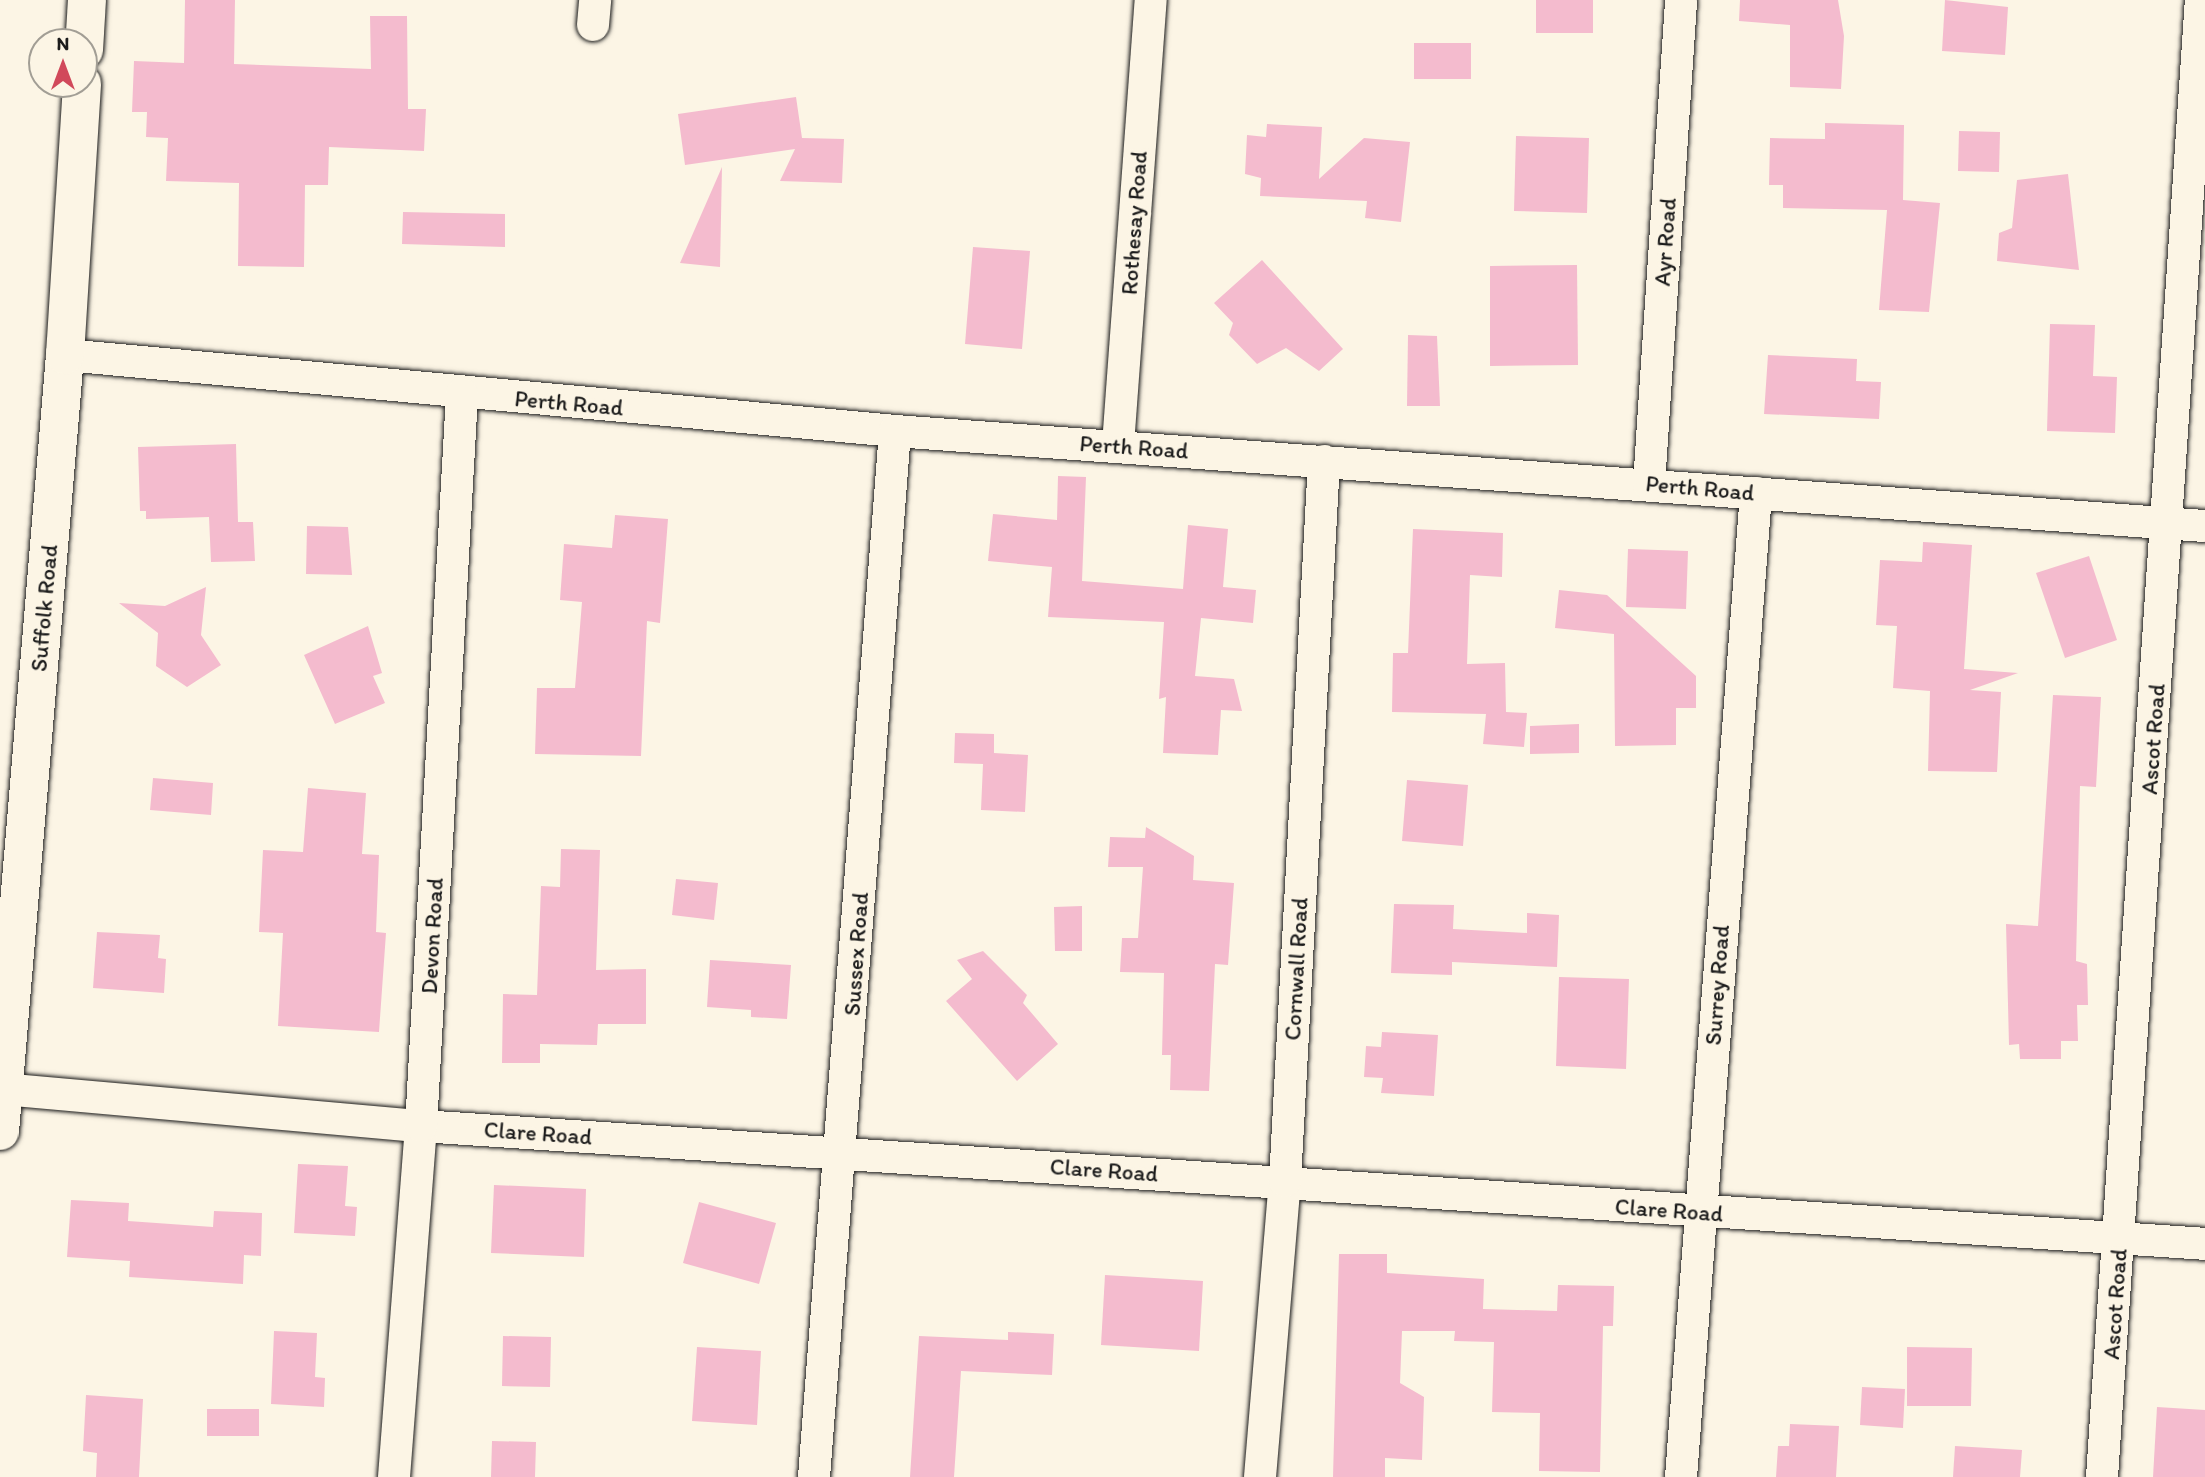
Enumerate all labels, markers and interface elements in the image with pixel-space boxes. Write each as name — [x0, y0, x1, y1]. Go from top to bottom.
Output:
north arrow — [28, 28, 98, 98]
text: N — [57, 32, 69, 55]
street label: Rothesay Road — [1115, 150, 1153, 296]
street label: Ayr Road — [1648, 197, 1682, 287]
street label: Perth Road — [514, 385, 624, 421]
street label: Perth Road — [1079, 429, 1189, 465]
street label: Perth Road — [1645, 470, 1755, 506]
street label: Suffolk Road — [25, 544, 63, 672]
street label: Ascot Road — [2135, 683, 2171, 795]
street label: Devon Road — [415, 878, 449, 994]
street label: Sussex Road — [838, 892, 874, 1016]
street label: Cornwall Road — [1278, 897, 1314, 1041]
street label: Surrey Road — [1699, 924, 1735, 1046]
street label: Clare Road — [483, 1115, 593, 1151]
street label: Clare Road — [1049, 1152, 1159, 1188]
street label: Clare Road — [1614, 1192, 1724, 1228]
street label: Ascot Road — [2097, 1248, 2133, 1360]

